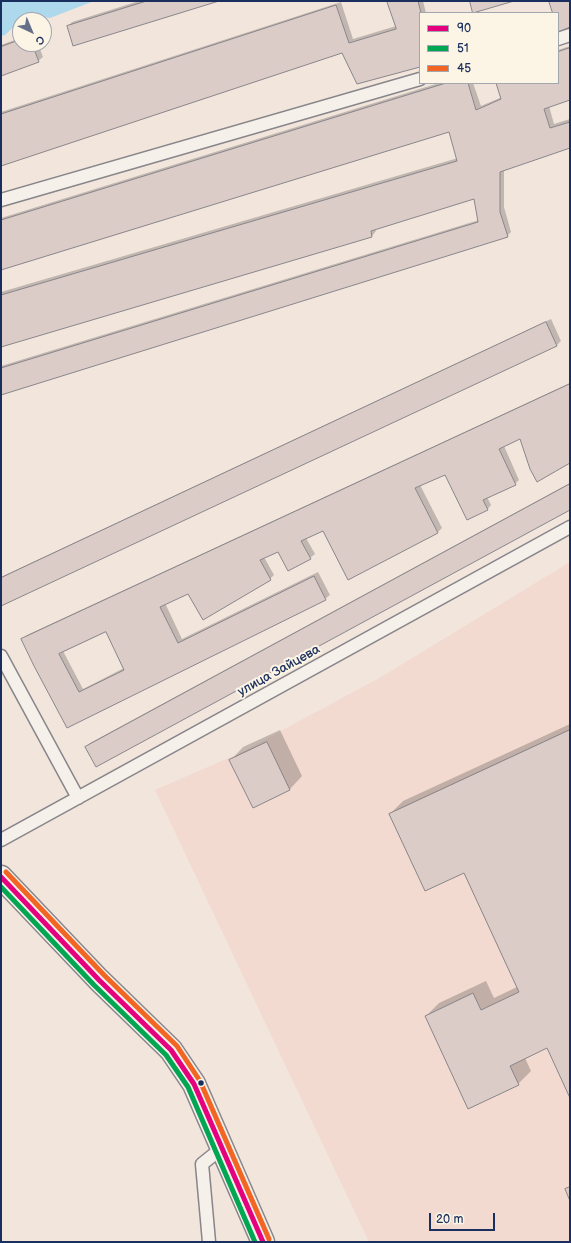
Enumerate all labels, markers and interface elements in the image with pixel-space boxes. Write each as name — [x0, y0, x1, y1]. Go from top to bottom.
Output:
north arrow — [12, 12, 52, 52]
legend — [419, 12, 559, 84]
text: 90 — [457, 21, 471, 36]
text: С — [33, 33, 47, 48]
text: 51 — [457, 41, 469, 56]
text: 45 — [457, 61, 471, 76]
street label: улица Зайцева — [235, 642, 323, 700]
unlabelled marker — [196, 1078, 206, 1088]
scale bar — [431, 1205, 497, 1231]
text: 20 m — [436, 1212, 463, 1227]

